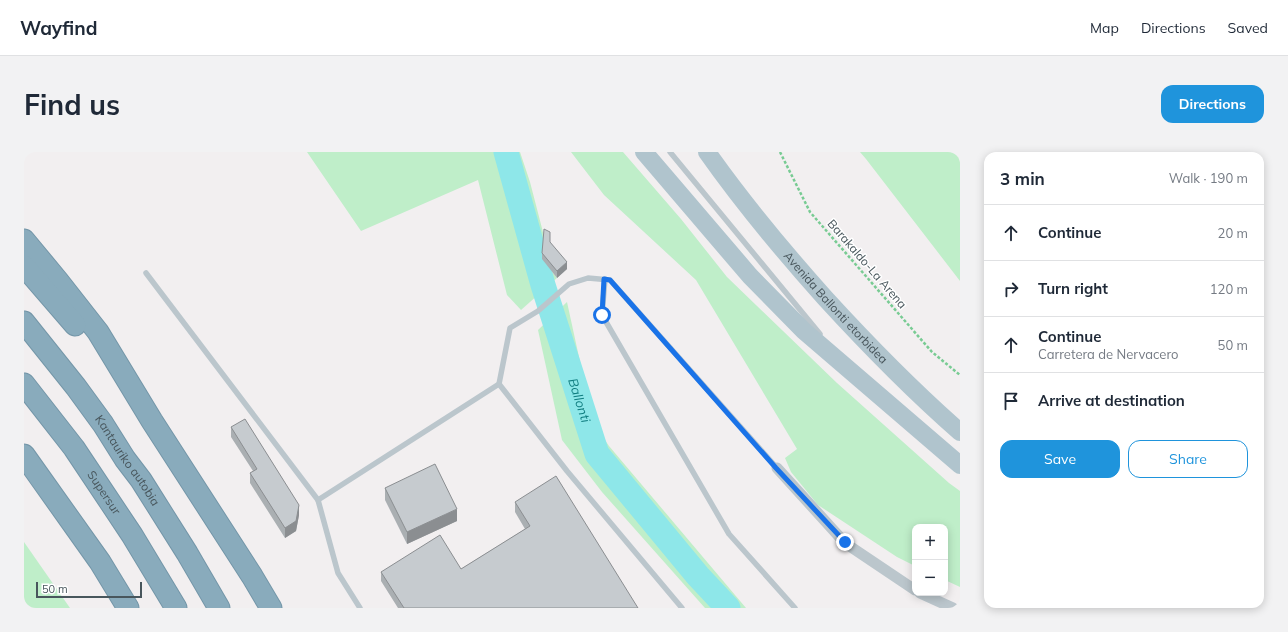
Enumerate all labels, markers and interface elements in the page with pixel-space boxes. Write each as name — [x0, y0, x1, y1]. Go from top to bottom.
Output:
text: Wayfind — [20, 16, 97, 40]
text: Map — [1090, 19, 1119, 37]
text: Directions — [1141, 19, 1206, 37]
text: Saved — [1228, 19, 1268, 37]
button: Directions — [1161, 85, 1264, 123]
text: Find us — [24, 87, 120, 122]
text: 3 min — [1000, 168, 1045, 189]
text: Walk · 190 m — [1169, 170, 1248, 186]
street label: Barakaldo-La Arena — [825, 216, 910, 311]
icon: ahead — [1000, 222, 1022, 244]
text: Continue — [1038, 223, 1101, 242]
text: 20 m — [1218, 225, 1248, 241]
street label: Avenida Ballonti etorbidea — [781, 248, 891, 366]
icon: right — [1000, 278, 1022, 300]
text: Turn right — [1038, 279, 1108, 298]
text: 120 m — [1210, 281, 1248, 297]
route start — [593, 306, 611, 324]
text: Continue — [1038, 327, 1101, 346]
icon: ahead — [1000, 334, 1022, 356]
text: 50 m — [1218, 337, 1248, 353]
text: Carretera de Nervacero — [1038, 346, 1178, 362]
water label: Ballonti — [565, 376, 595, 425]
icon: arrive — [1000, 390, 1022, 412]
text: Arrive at destination — [1038, 391, 1185, 410]
street label: Kantauriko autobia — [92, 412, 163, 508]
button: Save — [1000, 440, 1120, 478]
button: Share — [1128, 440, 1248, 478]
street label: Supersur — [84, 468, 125, 518]
map controls — [912, 524, 948, 596]
button: + — [912, 524, 948, 560]
route end — [836, 533, 854, 551]
button: − — [912, 560, 948, 596]
scale bar — [36, 580, 142, 599]
text: 50 m — [42, 582, 68, 596]

